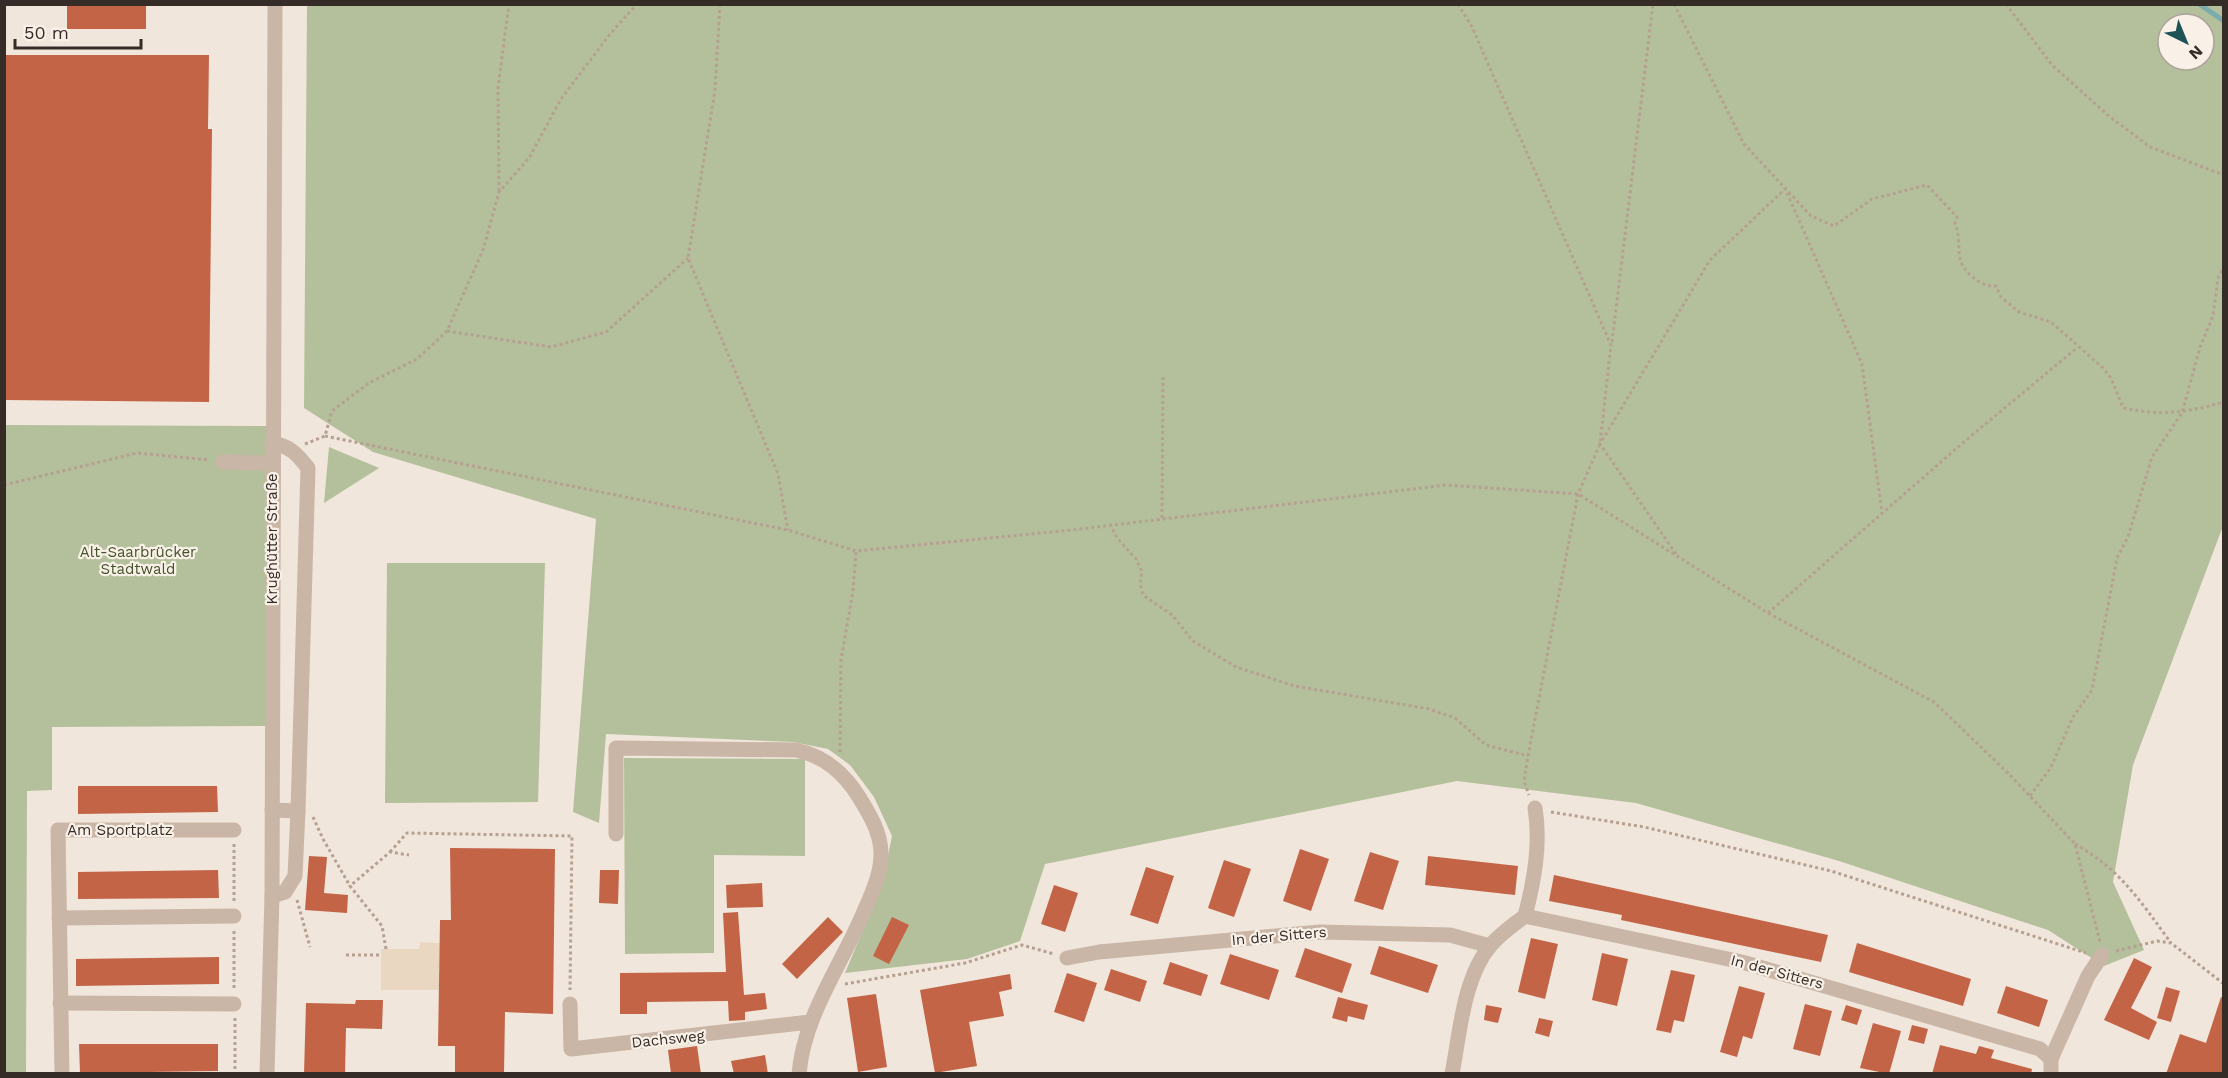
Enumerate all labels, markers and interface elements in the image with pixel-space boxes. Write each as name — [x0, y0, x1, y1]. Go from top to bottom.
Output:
scale bar — [15, 12, 141, 50]
north arrow — [2156, 12, 2216, 72]
text: 50 m — [24, 22, 69, 43]
text: N — [2185, 42, 2207, 64]
street label: Krughütter Straße — [263, 473, 281, 605]
park label: Alt-Saarbrücker Stadtwald — [80, 543, 196, 578]
street label: Am Sportplatz — [67, 821, 173, 839]
street label: In der Sitters — [1231, 923, 1327, 949]
street label: In der Sitters — [1729, 951, 1825, 993]
street label: Dachsweg — [631, 1026, 705, 1052]

